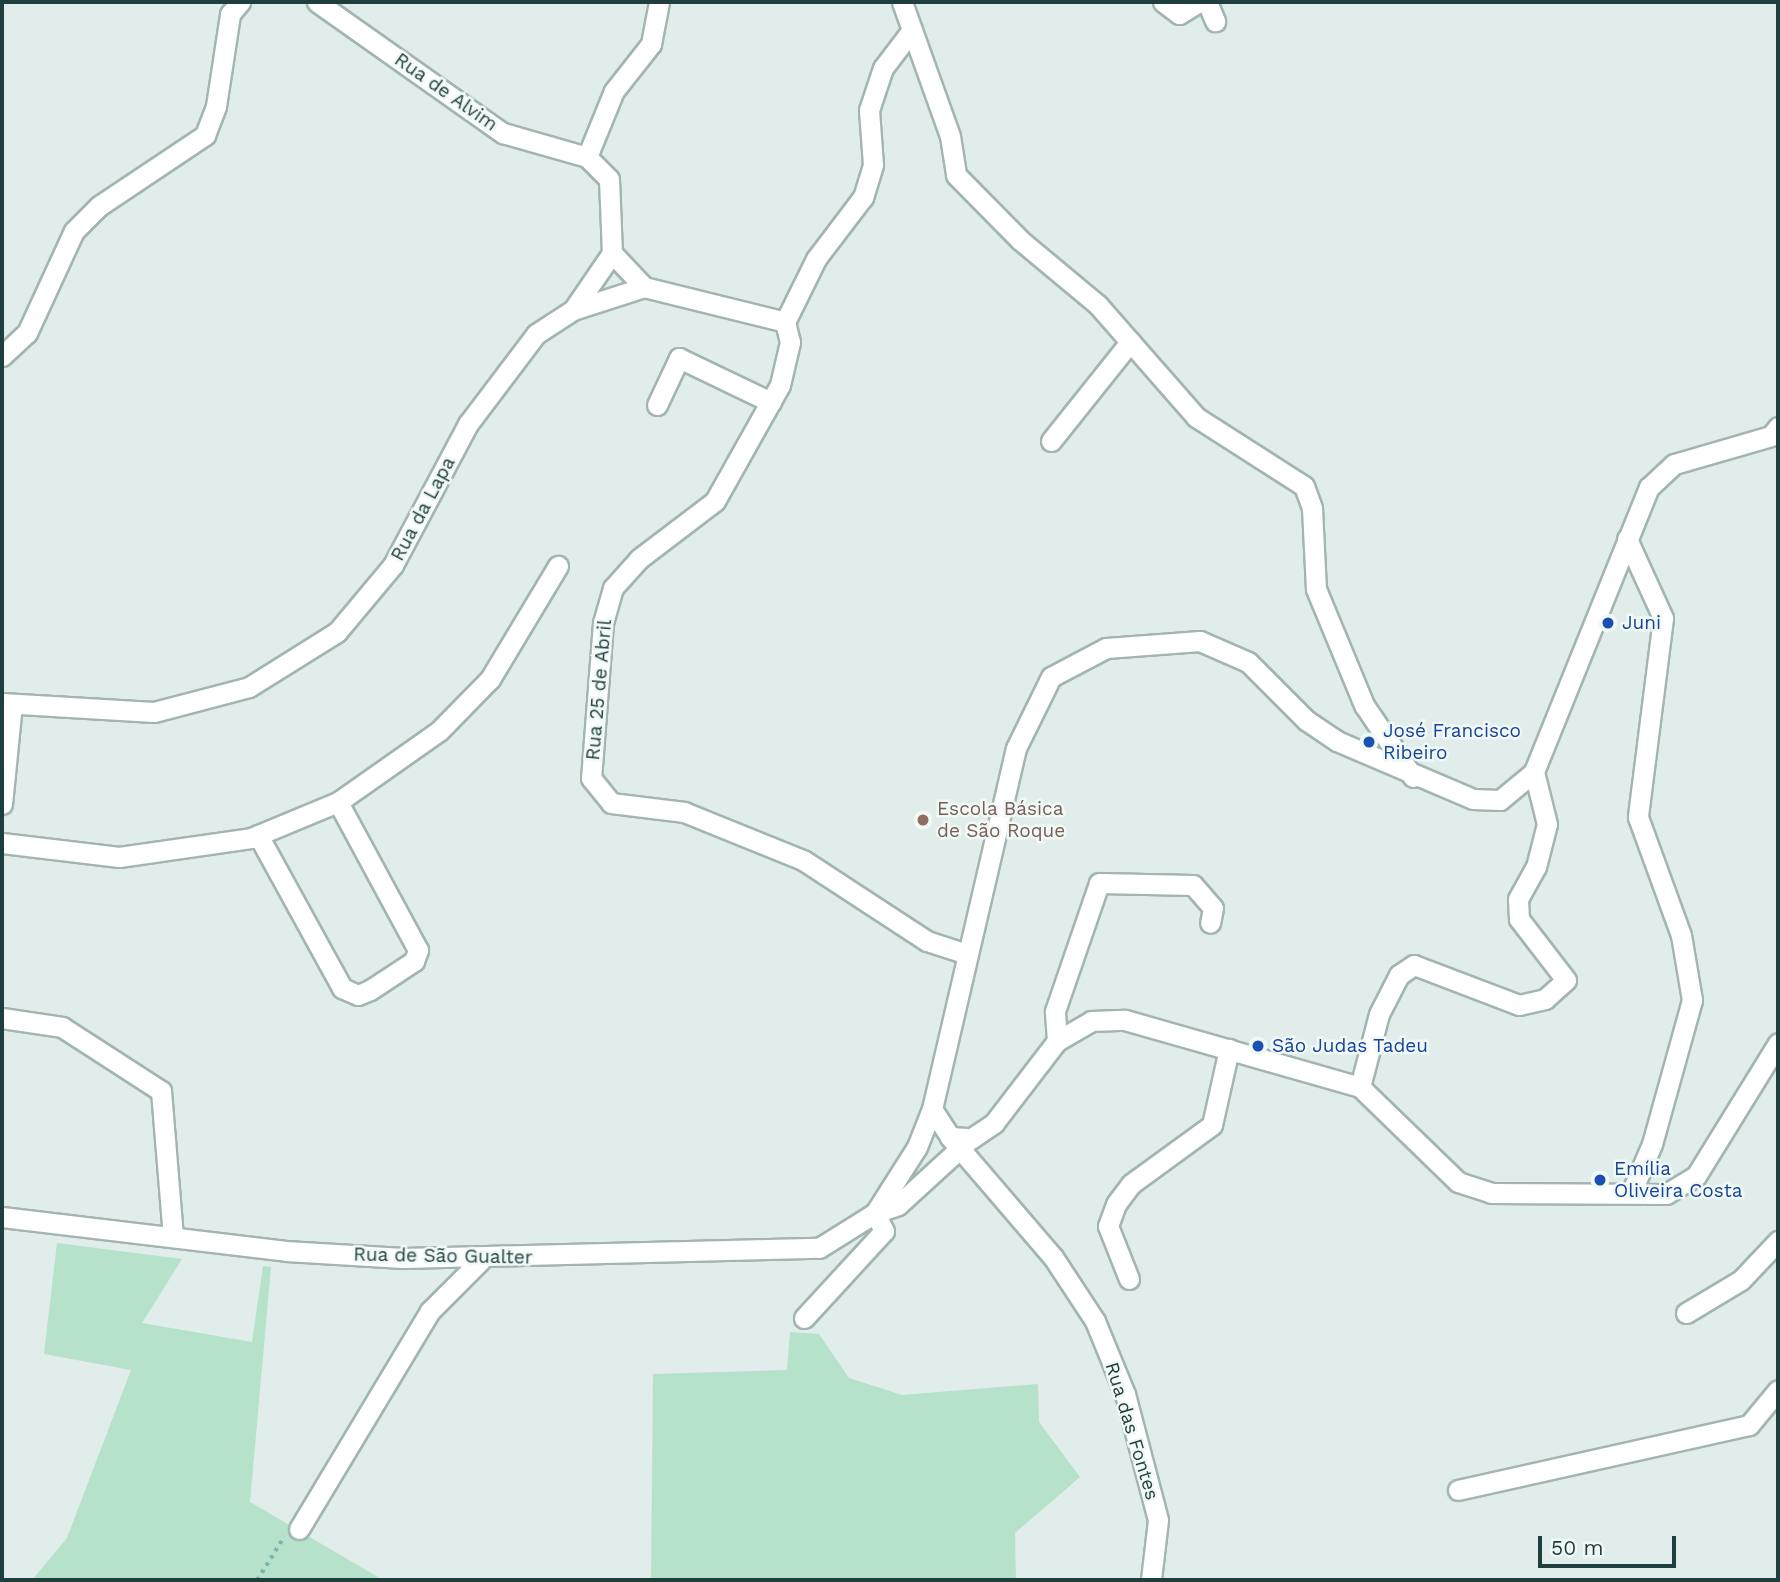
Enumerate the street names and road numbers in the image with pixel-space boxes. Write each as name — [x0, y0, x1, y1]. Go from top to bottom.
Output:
street label: Rua de Alvim — [390, 48, 502, 136]
street label: Rua da Lapa — [386, 453, 460, 565]
street label: Rua 25 de Abril — [581, 618, 617, 762]
street label: Rua de São Gualter — [353, 1243, 533, 1269]
street label: Rua das Fontes — [1100, 1359, 1164, 1503]

